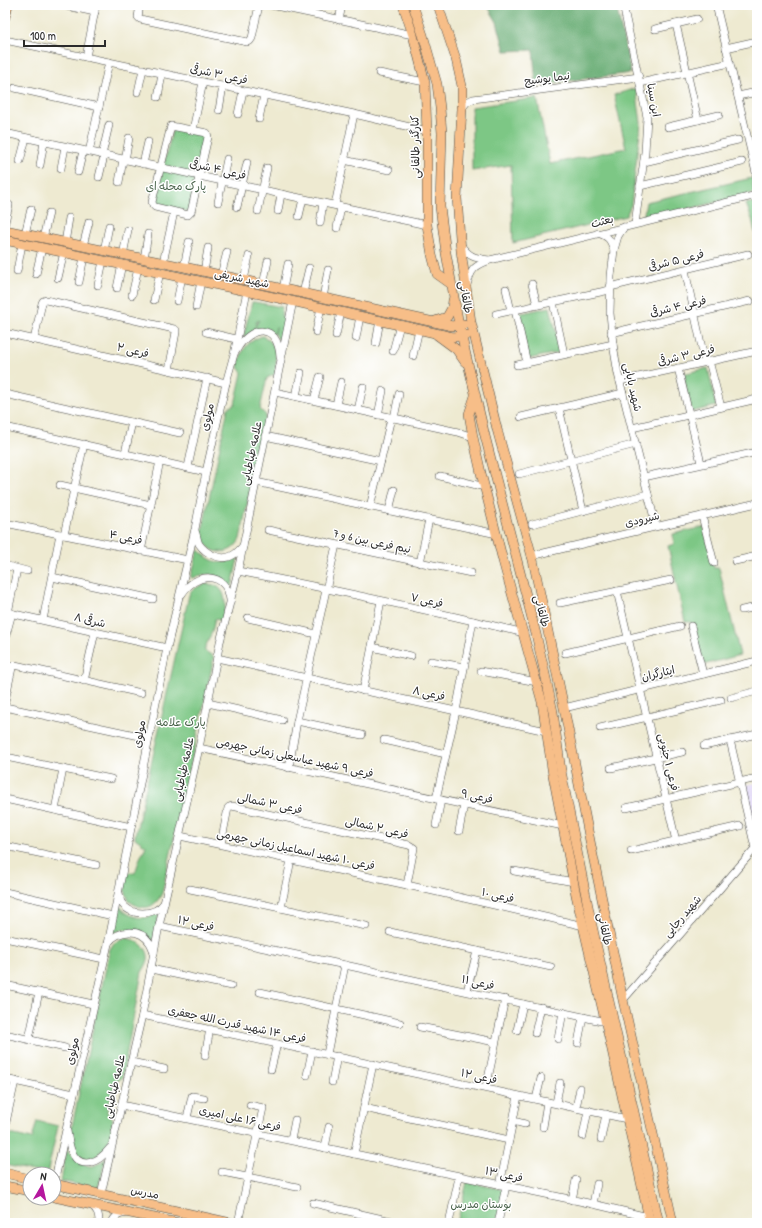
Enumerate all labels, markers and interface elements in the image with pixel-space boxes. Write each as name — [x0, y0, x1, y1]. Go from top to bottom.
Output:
scale bar — [24, 22, 105, 48]
text: 100 m — [30, 27, 56, 44]
street label: فرعی ۳ شرقی — [189, 61, 249, 88]
street label: نیما یوشیج — [523, 68, 571, 89]
street label: ابن سینا — [643, 82, 664, 118]
street label: کنارگذر طالقانی — [407, 115, 424, 179]
street label: فرعی ۴ شرقی — [188, 156, 248, 183]
park label: پارک محله ای — [146, 179, 206, 193]
street label: بعثت — [589, 211, 615, 232]
street label: فرعی ۵ شرقی — [647, 246, 706, 275]
street label: شهید شریفی — [213, 265, 271, 292]
street label: طالقانی — [455, 280, 476, 315]
street label: فرعی ۴ شرقی — [648, 293, 708, 320]
street label: فرعی ۲ — [115, 340, 150, 361]
street label: فرعی ۳ شرقی — [656, 342, 716, 369]
street label: شهید بابایی — [620, 361, 645, 413]
street label: مولوی — [197, 402, 218, 432]
street label: علامه طباطبایی — [237, 419, 266, 487]
street label: شیرودی — [623, 508, 661, 530]
street label: نیم فرعی بین 6 و 7 — [331, 526, 412, 558]
street label: فرعی ۴ — [108, 527, 144, 548]
street label: فرعی ۷ — [409, 590, 445, 611]
street label: طالقانی — [530, 593, 553, 629]
street label: ۸ شرقی — [73, 610, 107, 630]
street label: ایثارگران — [640, 662, 676, 684]
street label: فرعی ۸ — [411, 683, 447, 704]
park label: پارک علامه — [156, 715, 206, 729]
street label: مولوی — [129, 719, 150, 749]
street label: فرعی ۱ جنوبی — [655, 732, 682, 792]
street label: فرعی ۹ شهید عباسعلی زمانی جهرمی — [215, 733, 375, 781]
street label: علامه طباطبایی — [169, 735, 198, 803]
street label: فرعی ۹ — [460, 786, 494, 807]
street label: فرعی ۳ شمالی — [236, 789, 304, 818]
street label: فرعی ۲ شمالی — [344, 813, 410, 842]
street label: فرعی ۱۰ شهید اسماعیل زمانی جهرمی — [215, 825, 376, 874]
street label: فرعی ۱۰ — [480, 884, 516, 906]
street label: شهید رجایی — [660, 892, 705, 941]
street label: فرعی ۱۲ — [176, 912, 215, 935]
street label: طالقانی — [594, 912, 615, 947]
street label: فرعی ۱۱ — [460, 972, 496, 993]
street label: فرعی ۱۴ شهید قدرت الله جعفری — [166, 1002, 307, 1046]
street label: مولوی — [62, 1036, 83, 1066]
street label: علامه طباطبایی — [100, 1052, 129, 1120]
street label: فرعی ۱۲ — [459, 1065, 498, 1088]
street label: فرعی ۱۶ علی امیری — [198, 1102, 282, 1134]
street label: فرعی ۱۳ — [484, 1163, 524, 1186]
north arrow — [22, 1166, 62, 1206]
text: N — [40, 1169, 48, 1184]
street label: مدرس — [130, 1182, 160, 1202]
park label: بوستان مدرس — [450, 1197, 512, 1212]

